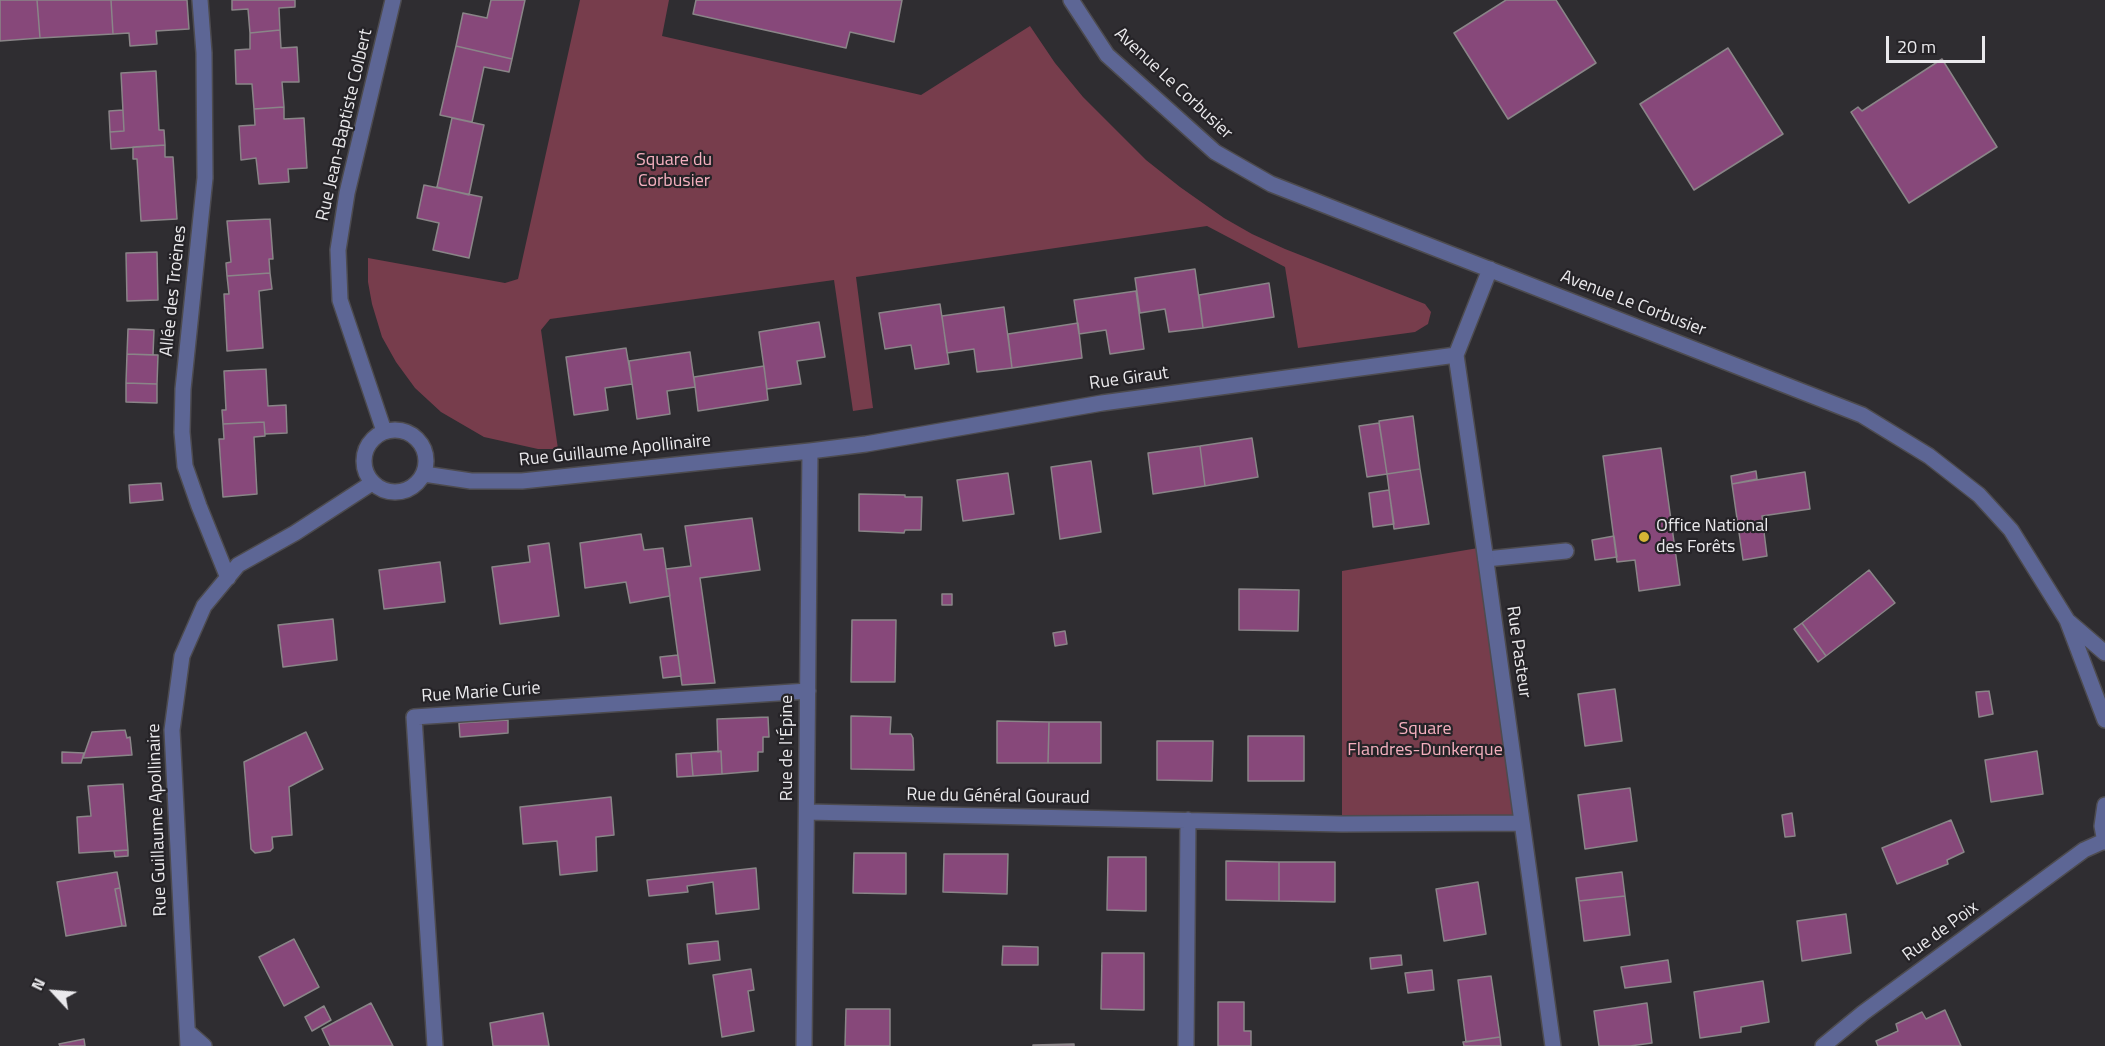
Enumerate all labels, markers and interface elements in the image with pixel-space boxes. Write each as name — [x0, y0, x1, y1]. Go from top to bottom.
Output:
street label: Avenue Le Corbusier — [1109, 24, 1237, 144]
scale bar — [1889, 24, 1988, 62]
street label: Rue Jean-Baptiste Colbert — [312, 27, 378, 223]
text: 20 m — [1897, 33, 1936, 60]
park label: Square du Corbusier — [636, 150, 712, 192]
street label: Allée des Troënes — [156, 224, 192, 358]
street label: Avenue Le Corbusier — [1557, 266, 1709, 342]
street label: Rue Giraut — [1088, 363, 1170, 395]
street label: Rue Guillaume Apollinaire — [518, 430, 712, 472]
place label: Office National des Forêts — [1656, 516, 1768, 558]
marker: Office National des Forêts — [1637, 530, 1651, 544]
street label: Rue Pasteur — [1501, 605, 1535, 699]
street label: Rue Marie Curie — [421, 678, 541, 708]
street label: Rue de l'Épine — [777, 695, 799, 801]
park label: Square Flandres-Dunkerque — [1347, 719, 1503, 762]
street label: Rue Guillaume Apollinaire — [144, 723, 172, 917]
street label: Rue du Général Gouraud — [906, 785, 1090, 809]
street label: Rue de Poix — [1899, 897, 1983, 967]
north arrow — [24, 962, 84, 1022]
text: N — [25, 974, 51, 994]

